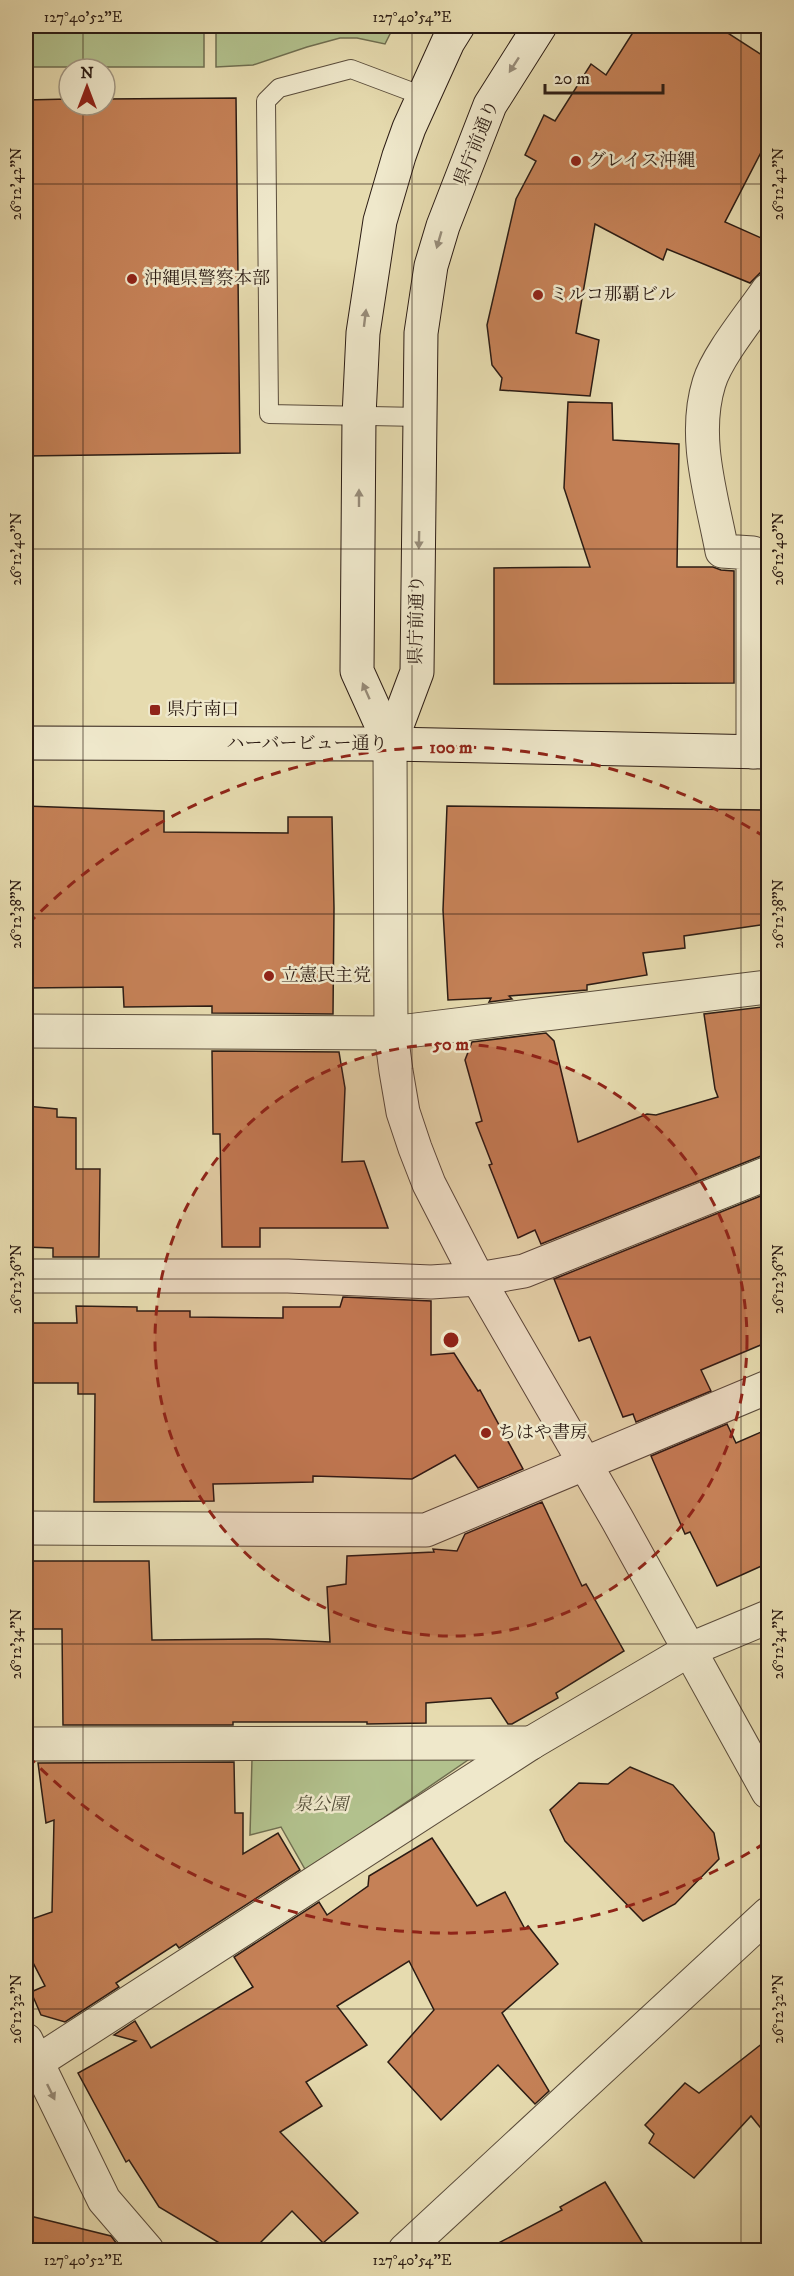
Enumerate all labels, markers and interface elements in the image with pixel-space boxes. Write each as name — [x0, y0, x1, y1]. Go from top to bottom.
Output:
text: 127°40'52"E — [44, 8, 123, 27]
text: 127°40'54"E — [372, 8, 452, 27]
north arrow — [57, 57, 117, 117]
one-way arrow — [509, 57, 520, 73]
scale bar — [545, 57, 664, 95]
text: N — [80, 63, 94, 83]
text: 20 m — [554, 68, 590, 90]
street label: 県庁前通り — [450, 97, 504, 189]
text: 26°12'42"N — [7, 148, 26, 220]
text: 26°12'42"N — [769, 148, 788, 220]
place label: グレイス沖縄 — [588, 150, 695, 172]
marker: グレイス沖縄 — [569, 154, 583, 168]
one-way arrow — [434, 231, 443, 249]
place label: 沖縄県警察本部 — [144, 268, 270, 290]
marker: 沖縄県警察本部 — [125, 272, 139, 286]
place label: ミルコ那覇ビル — [550, 284, 676, 306]
marker: ミルコ那覇ビル — [531, 288, 545, 302]
one-way arrow — [360, 308, 370, 327]
one-way arrow — [354, 489, 363, 508]
text: 26°12'40"N — [7, 512, 26, 586]
text: 26°12'40"N — [769, 512, 788, 586]
one-way arrow — [414, 531, 424, 550]
street label: 県庁前通り — [405, 575, 429, 665]
one-way arrow — [361, 682, 371, 700]
place label: 県庁南口 — [167, 699, 239, 721]
marker: 県庁南口 — [148, 703, 162, 717]
street label: ハーバービュー通り — [226, 733, 388, 755]
text: 100 m — [429, 737, 473, 759]
text: 26°12'38"N — [7, 879, 26, 949]
text: 26°12'38"N — [769, 879, 788, 949]
place label: 立憲民主党 — [281, 965, 371, 987]
marker: 立憲民主党 — [262, 969, 276, 983]
text: 50 m — [432, 1034, 469, 1056]
text: 26°12'36"N — [7, 1244, 26, 1314]
text: 26°12'36"N — [769, 1244, 788, 1314]
centre of rings — [441, 1330, 461, 1350]
place label: ちはや書房 — [498, 1422, 588, 1444]
marker: ちはや書房 — [479, 1426, 493, 1440]
text: 26°12'34"N — [7, 1609, 26, 1679]
text: 26°12'34"N — [769, 1609, 788, 1679]
park label: 泉公園 — [294, 1794, 351, 1816]
text: 26°12'32"N — [7, 1974, 26, 2044]
text: 26°12'32"N — [769, 1974, 788, 2044]
one-way arrow — [47, 2084, 56, 2101]
text: 127°40'52"E — [44, 2251, 123, 2270]
text: 127°40'54"E — [372, 2251, 452, 2270]

